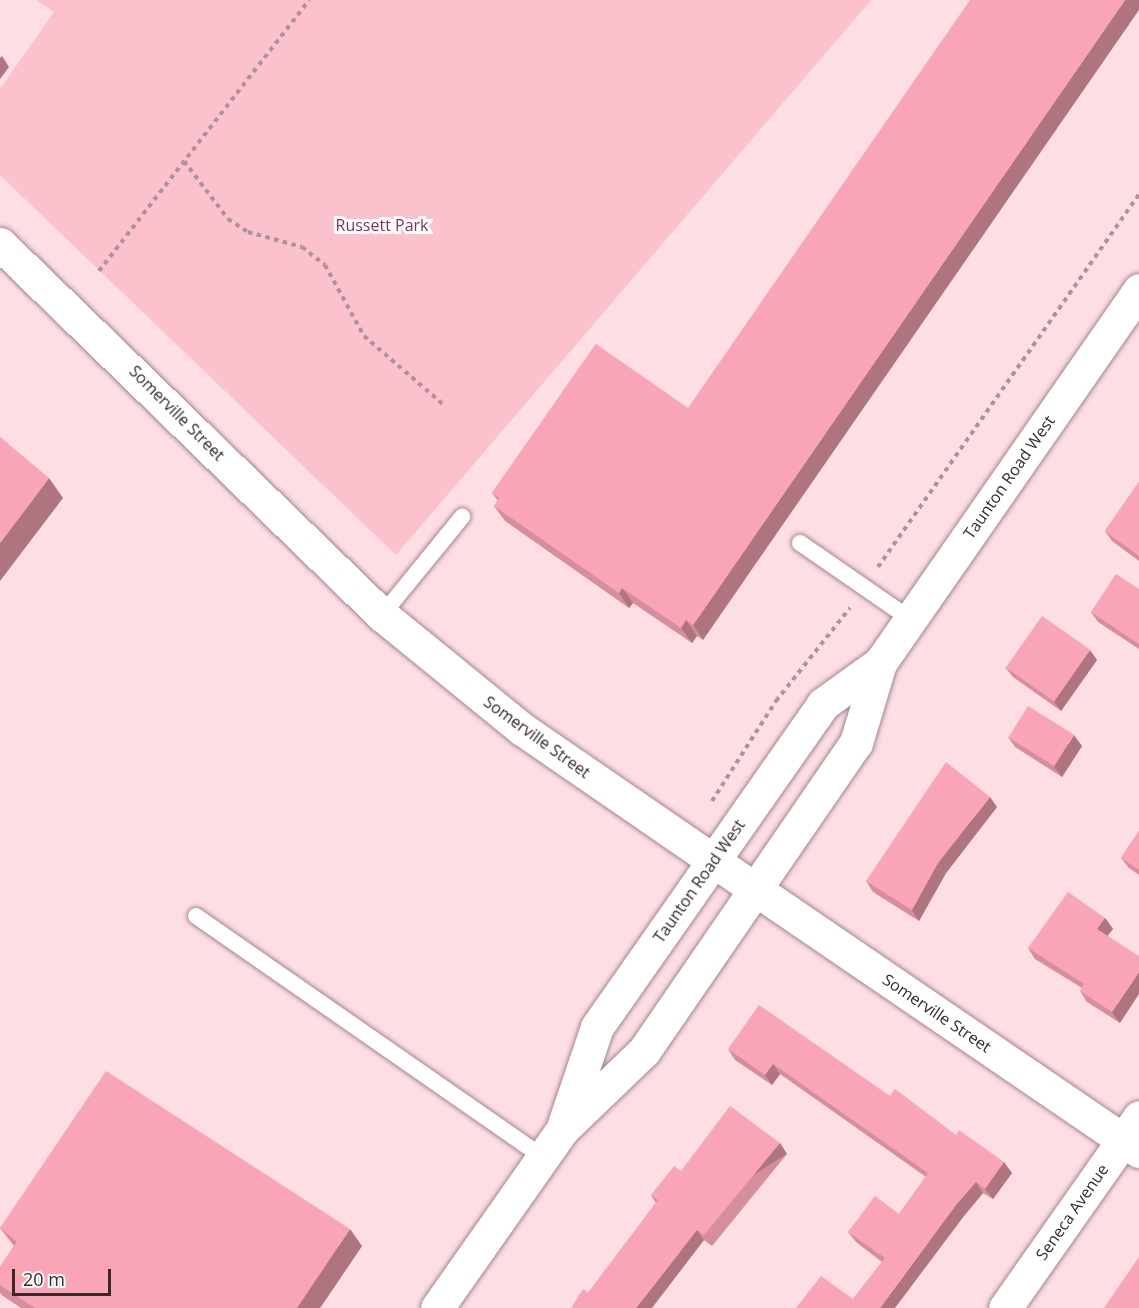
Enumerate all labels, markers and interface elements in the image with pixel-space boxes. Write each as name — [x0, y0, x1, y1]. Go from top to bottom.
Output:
park label: Russett Park — [336, 215, 428, 235]
street label: Somerville Street — [125, 361, 229, 465]
street label: Taunton Road West — [959, 412, 1059, 542]
street label: Somerville Street — [480, 692, 594, 782]
street label: Taunton Road West — [649, 816, 749, 946]
street label: Somerville Street — [879, 970, 995, 1056]
street label: Seneca Avenue — [1032, 1160, 1112, 1264]
scale bar — [15, 1257, 114, 1295]
text: 20 m — [23, 1267, 65, 1291]

